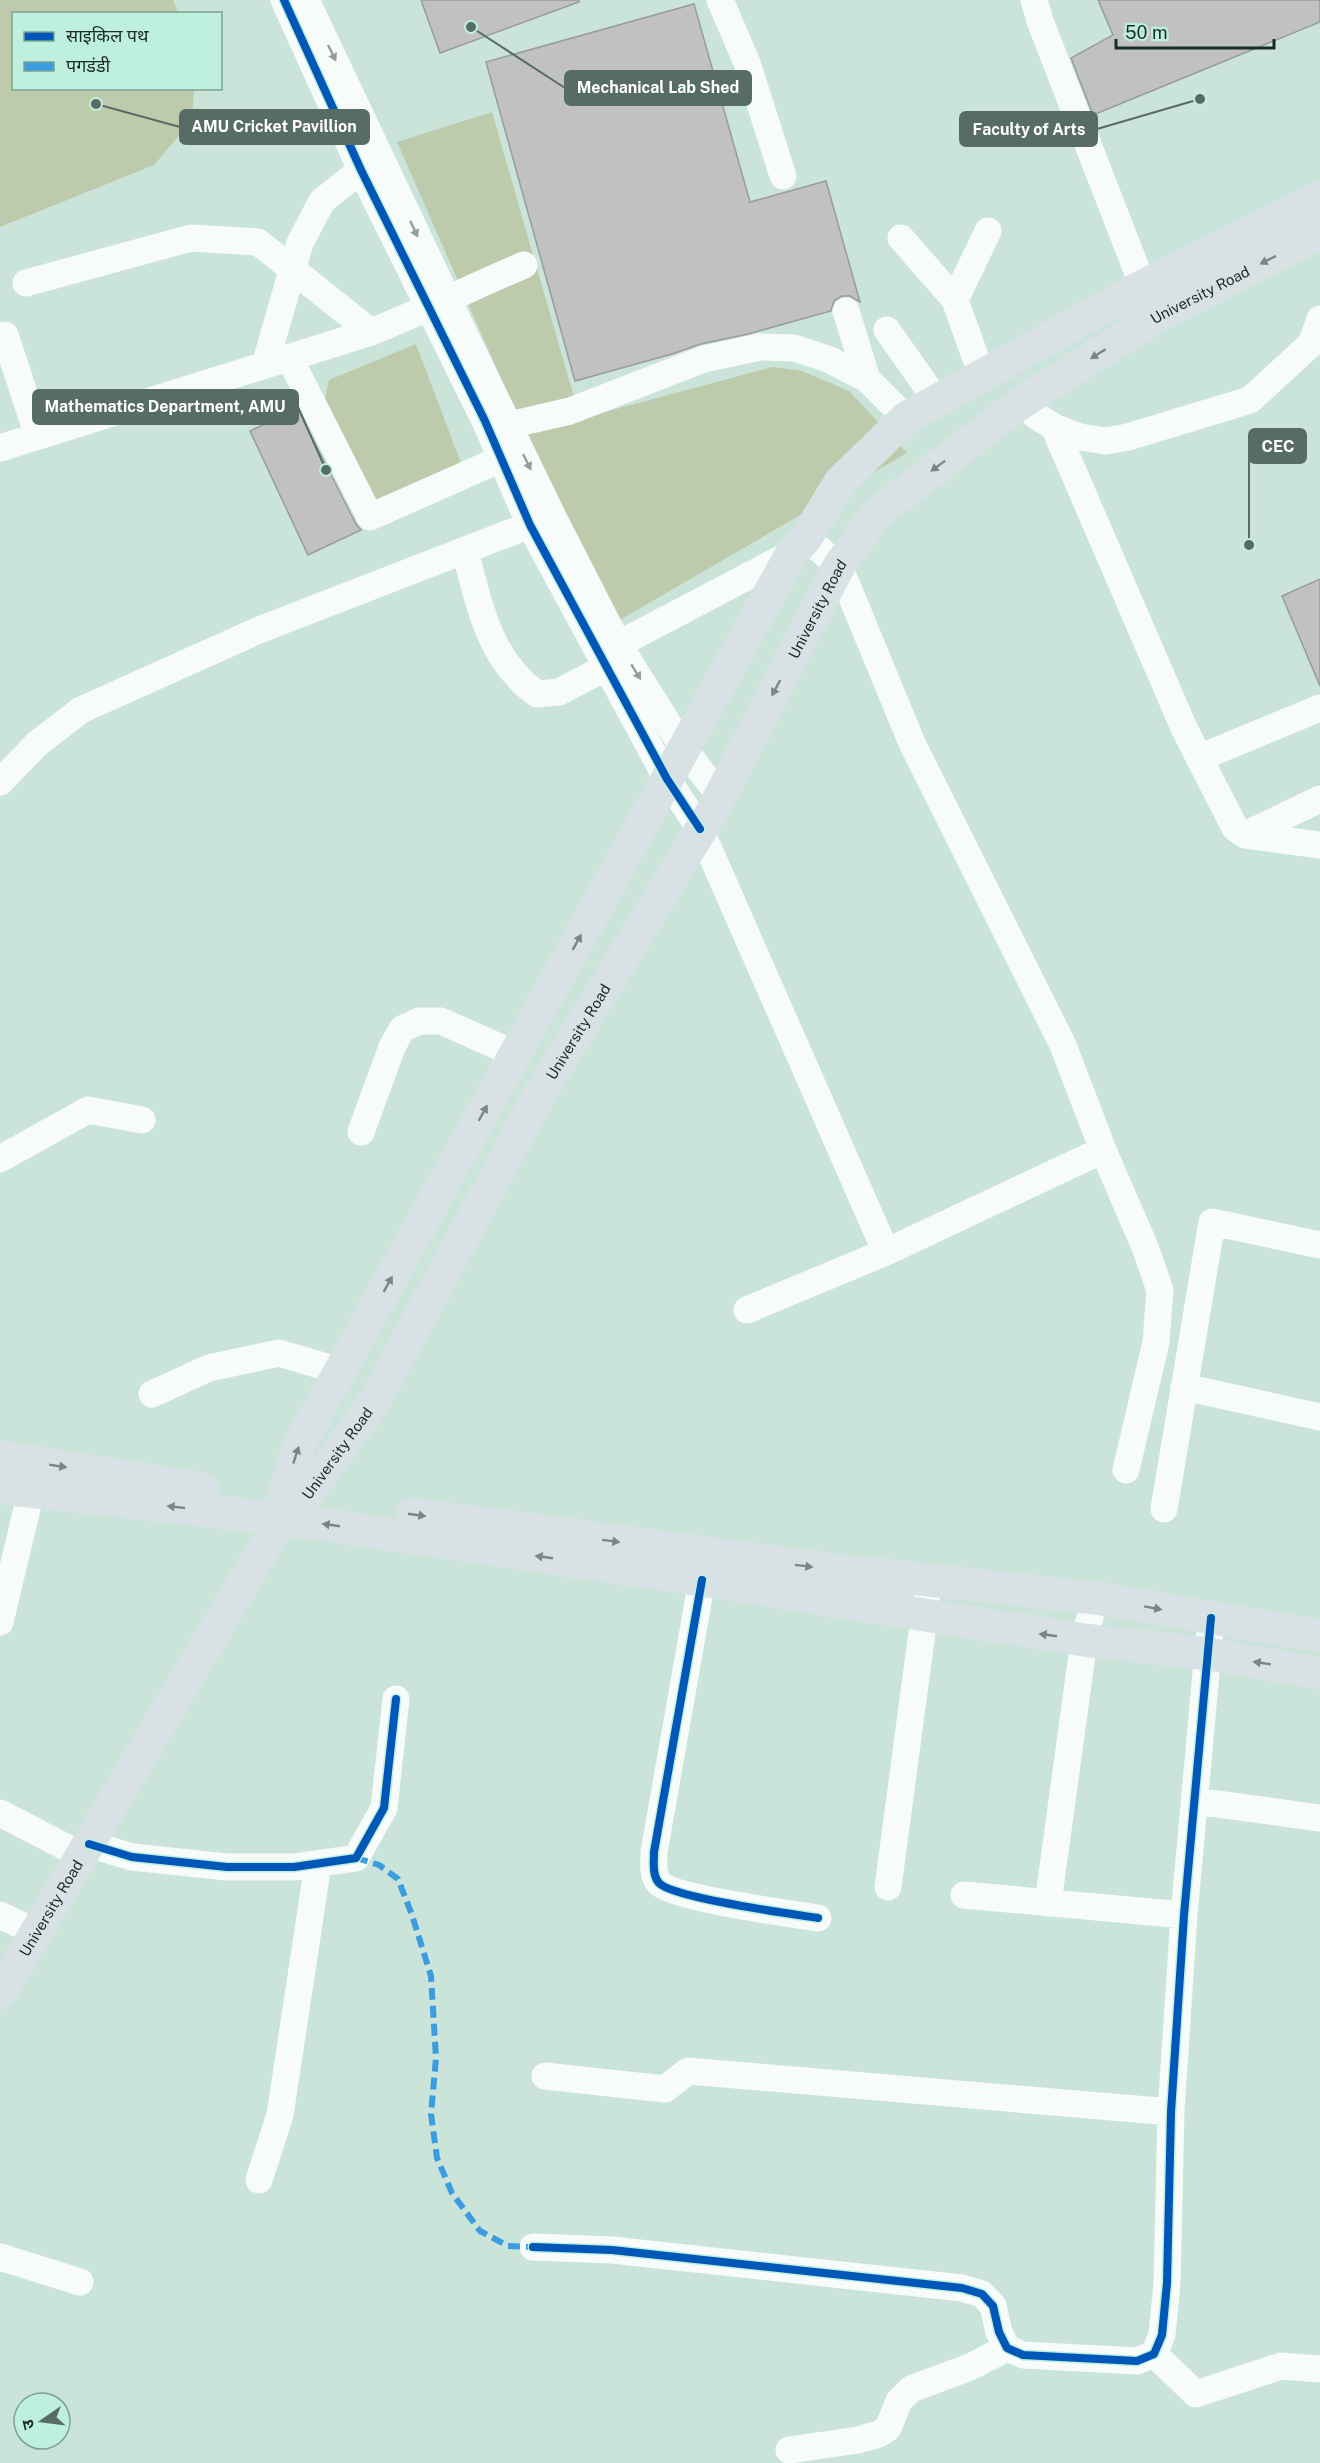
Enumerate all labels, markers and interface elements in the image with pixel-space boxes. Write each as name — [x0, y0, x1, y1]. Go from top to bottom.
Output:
legend — [12, 12, 222, 90]
scale bar — [1116, 12, 1274, 50]
text: 50 m — [1125, 22, 1168, 43]
text: साइकिल पथ — [66, 25, 149, 46]
one-way arrow — [327, 44, 336, 61]
text: पगडंडी — [66, 55, 111, 76]
callout: Mechanical Lab Shed — [565, 71, 751, 105]
text: Mechanical Lab Shed — [577, 78, 739, 97]
callout: AMU Cricket Pavillion — [180, 110, 369, 144]
callout: Faculty of Arts — [960, 112, 1097, 146]
text: AMU Cricket Pavillion — [191, 117, 357, 136]
text: Faculty of Arts — [973, 120, 1085, 139]
one-way arrow — [410, 221, 419, 238]
one-way arrow — [1259, 255, 1276, 264]
street label: University Road — [1147, 262, 1252, 327]
one-way arrow — [1090, 348, 1106, 360]
callout: Mathematics Department, AMU — [33, 390, 298, 424]
text: Mathematics Department, AMU — [44, 397, 286, 416]
callout: CEC — [1249, 429, 1306, 463]
text: CEC — [1261, 437, 1295, 456]
one-way arrow — [522, 453, 531, 470]
one-way arrow — [931, 460, 946, 472]
street label: University Road — [784, 556, 850, 661]
one-way arrow — [630, 664, 641, 680]
one-way arrow — [771, 679, 781, 696]
one-way arrow — [572, 934, 582, 951]
street label: University Road — [542, 981, 613, 1082]
one-way arrow — [478, 1104, 488, 1121]
one-way arrow — [383, 1275, 393, 1292]
street label: University Road — [298, 1404, 376, 1502]
one-way arrow — [291, 1446, 301, 1464]
one-way arrow — [48, 1462, 67, 1471]
one-way arrow — [166, 1502, 185, 1512]
one-way arrow — [408, 1511, 427, 1520]
one-way arrow — [321, 1521, 340, 1530]
one-way arrow — [601, 1536, 620, 1546]
one-way arrow — [535, 1552, 554, 1561]
one-way arrow — [795, 1562, 814, 1571]
one-way arrow — [1143, 1604, 1162, 1613]
one-way arrow — [1039, 1630, 1058, 1639]
one-way arrow — [1253, 1658, 1272, 1667]
street label: University Road — [15, 1857, 86, 1959]
north arrow — [12, 2391, 72, 2451]
text: उ — [17, 2417, 38, 2431]

